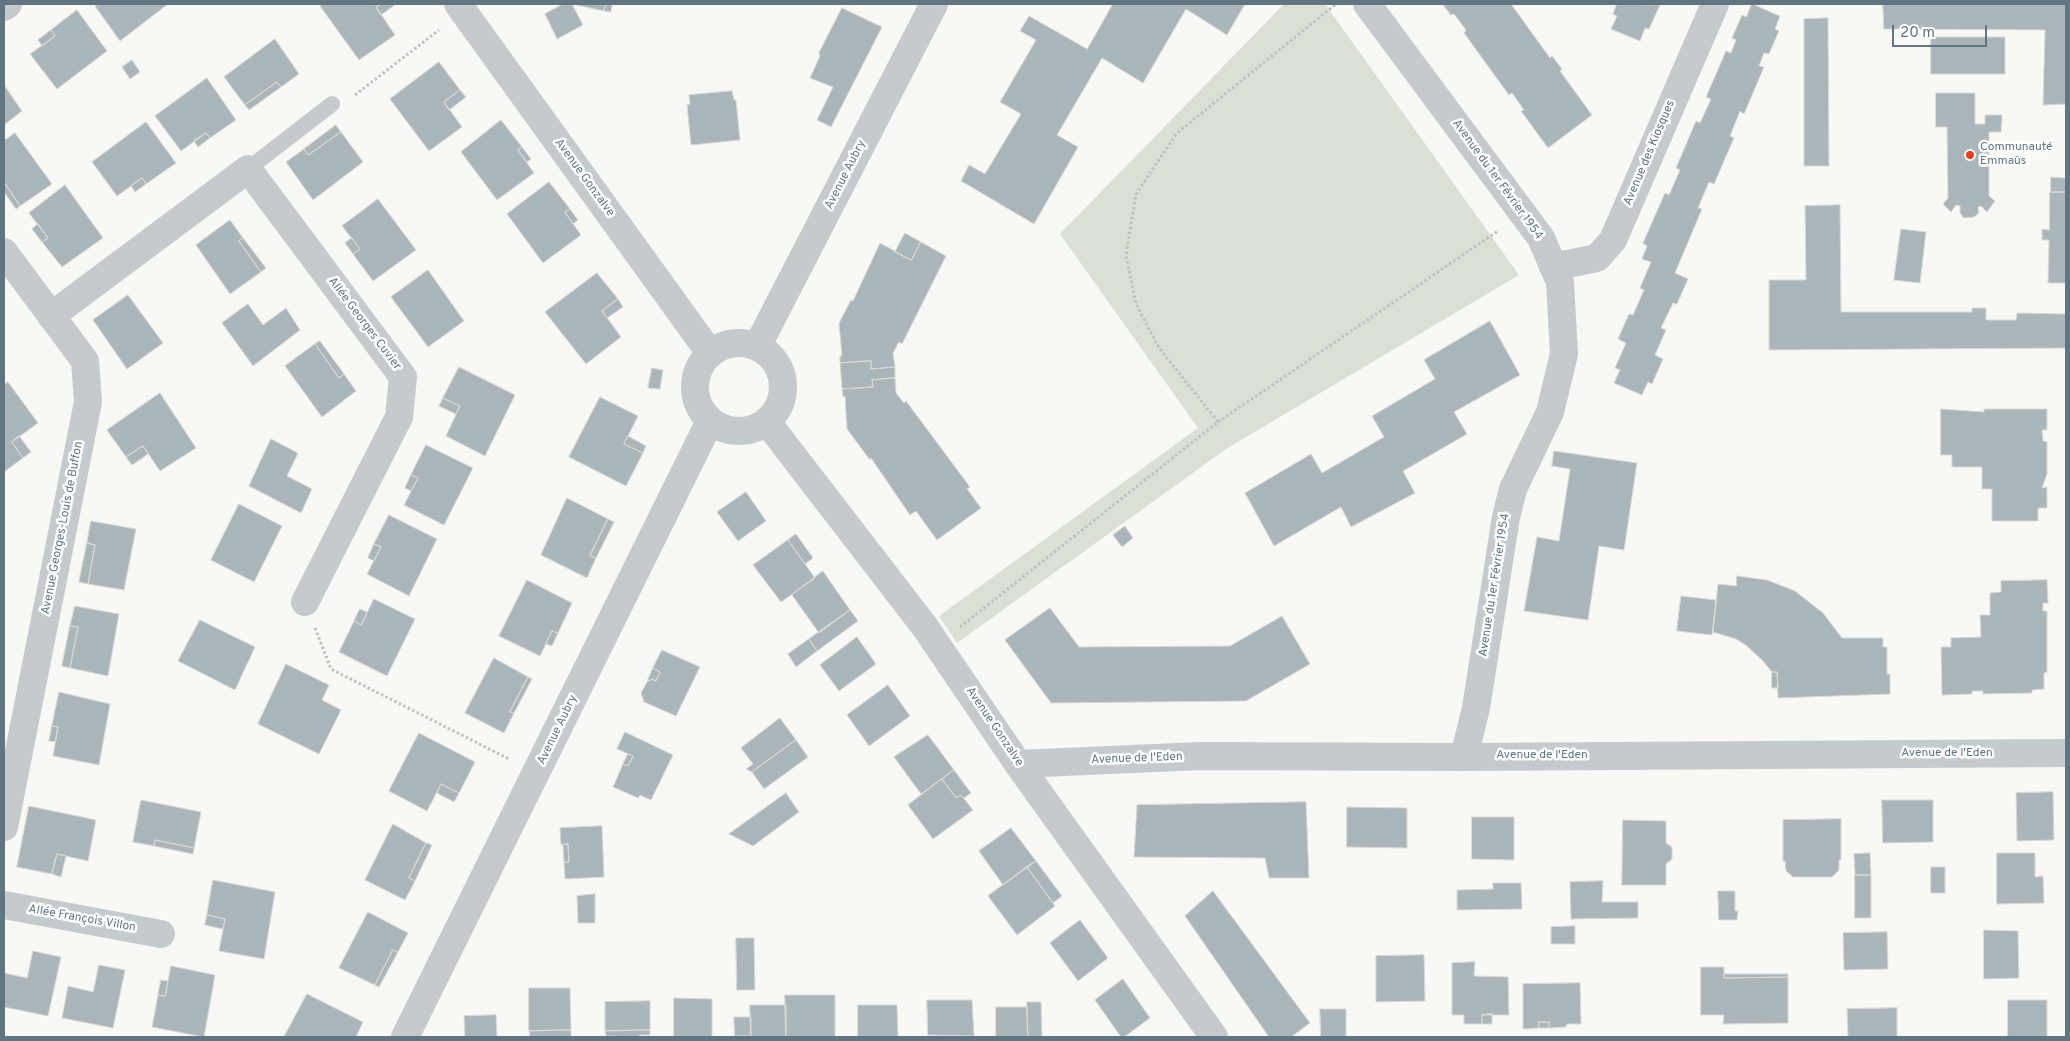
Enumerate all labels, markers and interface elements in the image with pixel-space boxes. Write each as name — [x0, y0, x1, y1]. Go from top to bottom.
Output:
scale bar — [1895, 15, 1990, 47]
text: 20 m — [1900, 24, 1935, 43]
street label: Avenue des Kiosques — [1621, 98, 1679, 208]
street label: Avenue du 1er Février 1954 — [1449, 117, 1545, 243]
street label: Avenue Gonzalve — [551, 136, 617, 220]
street label: Avenue Aubry — [822, 138, 870, 212]
place label: Communauté Emmaüs — [1980, 141, 2053, 169]
marker: Communauté Emmaüs — [1964, 149, 1976, 161]
street label: Allée Georges Cuvier — [324, 275, 404, 373]
street label: Avenue Georges-Louis de Buffon — [39, 440, 87, 616]
street label: Avenue du 1er Février 1954 — [1477, 512, 1513, 658]
street label: Avenue Gonzalve — [962, 685, 1026, 769]
street label: Avenue Aubry — [535, 693, 581, 767]
street label: Avenue de l'Eden — [1901, 747, 1993, 761]
street label: Avenue de l'Eden — [1496, 749, 1588, 763]
street label: Avenue de l'Eden — [1091, 750, 1183, 768]
street label: Allée François Villon — [27, 902, 137, 936]

